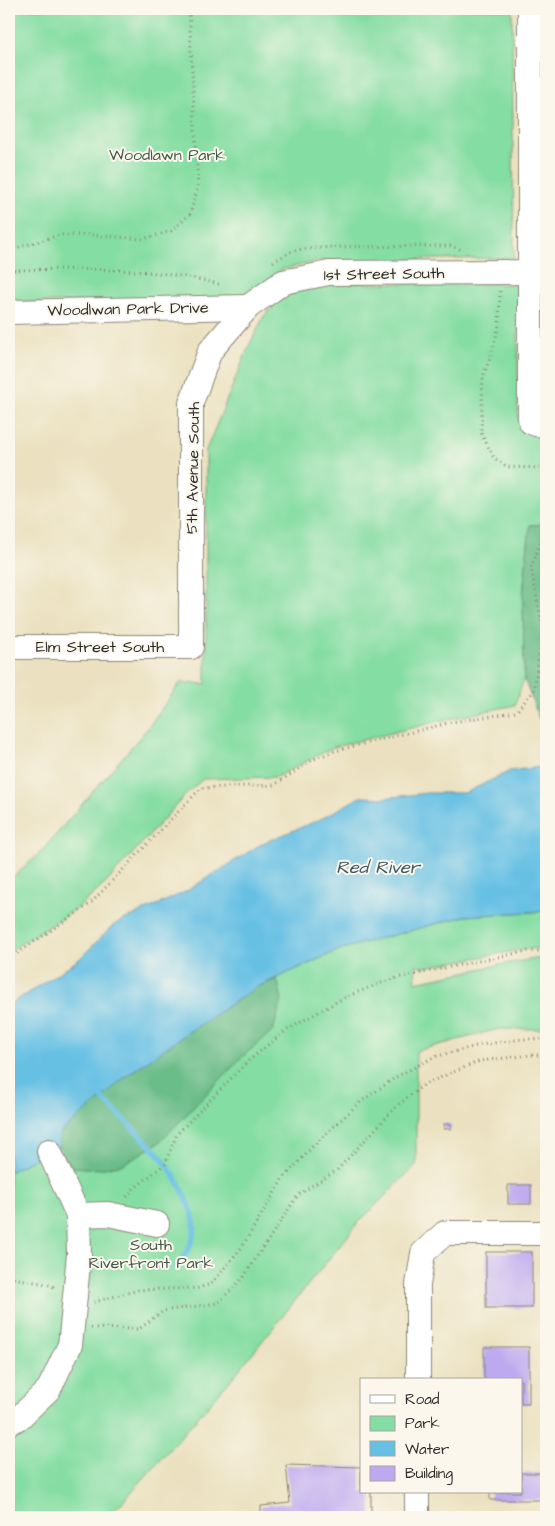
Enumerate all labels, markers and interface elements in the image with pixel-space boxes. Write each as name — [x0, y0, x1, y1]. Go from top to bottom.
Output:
park label: Woodlawn Park — [109, 144, 225, 166]
street label: 1st Street South — [324, 262, 445, 286]
street label: Woodlwan Park Drive — [47, 297, 209, 321]
street label: 5th Avenue South — [181, 402, 205, 534]
street label: Elm Street South — [36, 636, 164, 658]
water label: Red River — [336, 855, 422, 880]
park label: South Riverfront Park — [89, 1234, 214, 1274]
legend — [360, 1378, 522, 1494]
text: Road — [405, 1389, 440, 1410]
text: Park — [405, 1413, 440, 1434]
text: Water — [405, 1439, 449, 1460]
text: Building — [405, 1463, 453, 1485]

